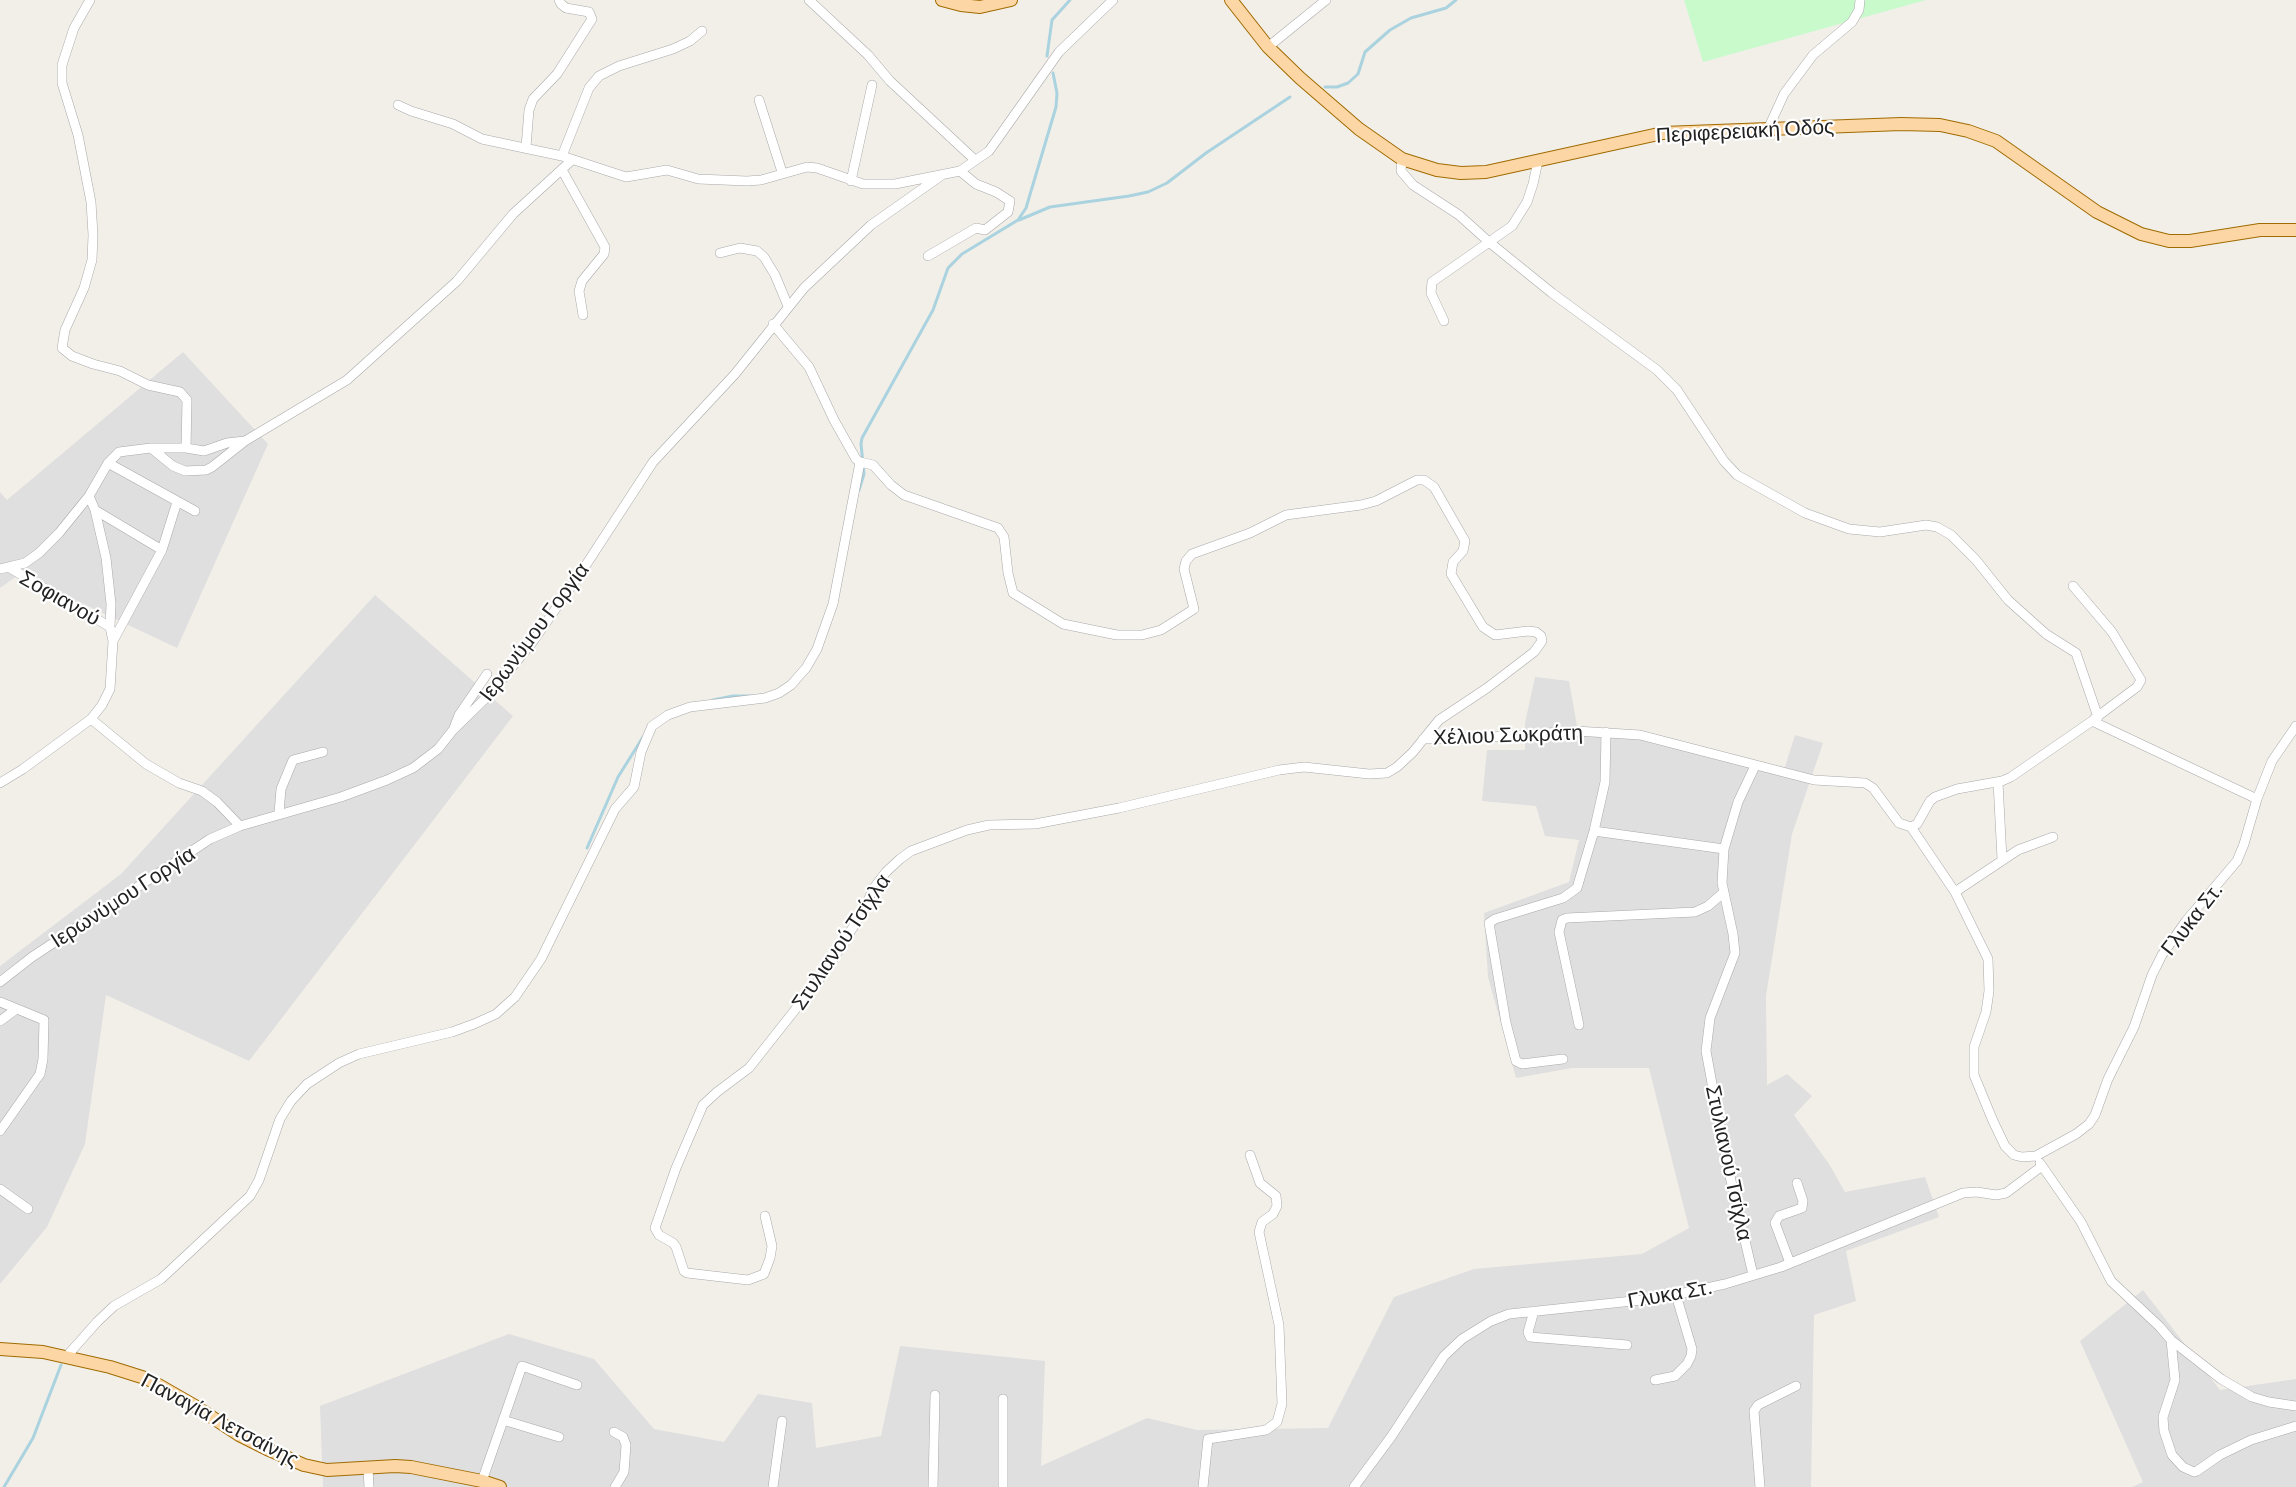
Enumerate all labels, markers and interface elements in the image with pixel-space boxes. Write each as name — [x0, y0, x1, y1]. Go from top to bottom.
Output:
street label: Περιφερειακή Οδός — [1655, 114, 1835, 148]
street label: Ιερωνύμου Γοργία — [474, 558, 594, 706]
street label: Σοφιανού — [15, 565, 105, 631]
street label: Χέλιου Σωκράτη — [1433, 720, 1583, 750]
street label: Ιερωνύμου Γοργία — [46, 841, 200, 953]
street label: Στυλιανού Τσίχλα — [786, 869, 896, 1015]
street label: Γλυκα Στ. — [2156, 877, 2228, 961]
street label: Στυλιανού Τσίχλα — [1700, 1083, 1758, 1243]
street label: Γλυκα Στ. — [1626, 1274, 1714, 1314]
street label: Παναγία Λετσαίνης — [137, 1368, 303, 1472]

